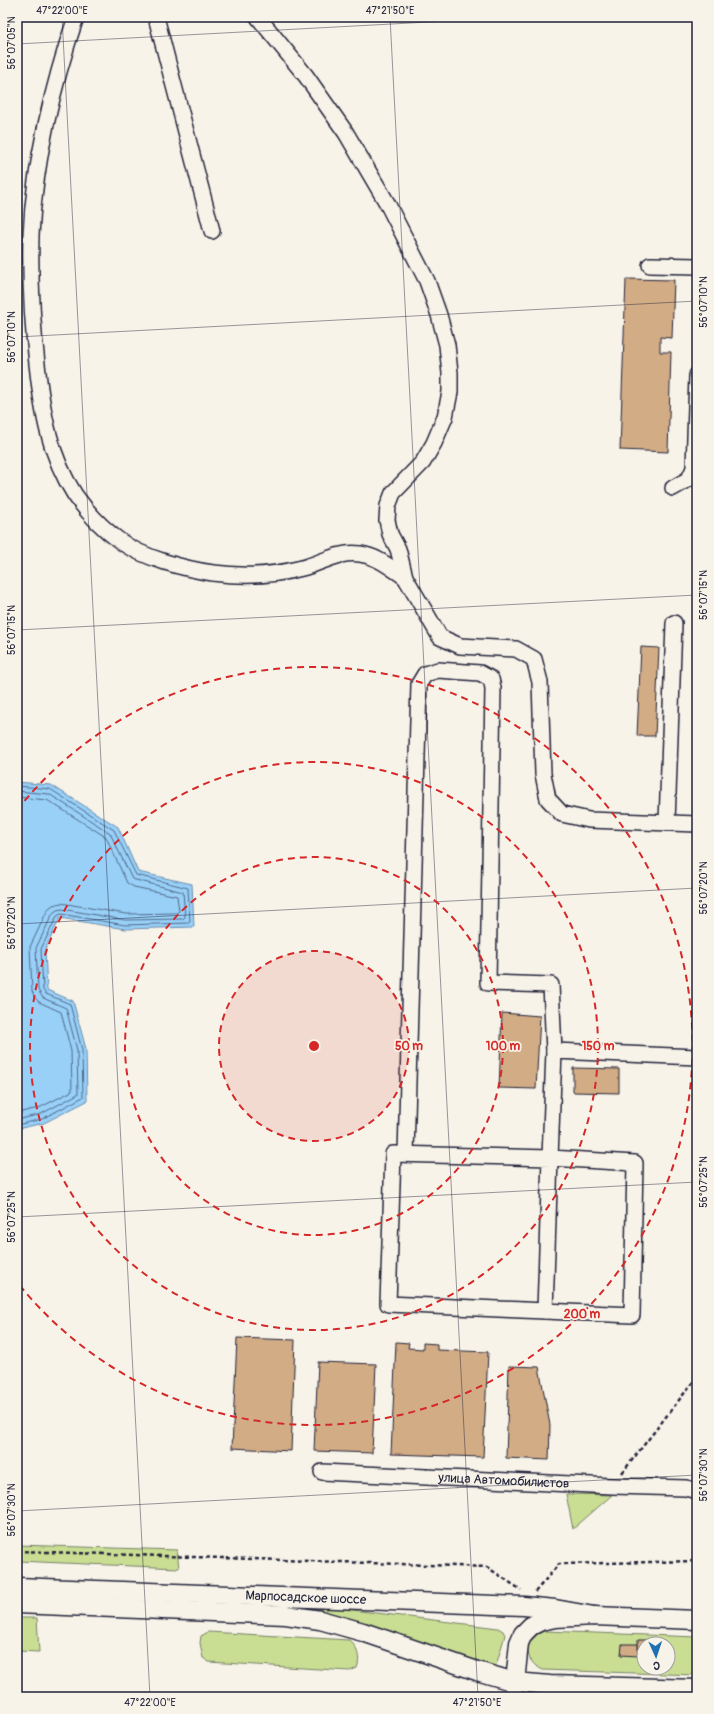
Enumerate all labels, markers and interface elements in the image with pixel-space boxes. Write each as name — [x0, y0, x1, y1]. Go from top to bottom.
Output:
text: 47°22'00"E — [36, 5, 88, 17]
text: 47°21'50"E — [366, 5, 414, 17]
text: 56°07'05"N — [6, 16, 18, 69]
text: 56°07'10"N — [698, 276, 710, 328]
text: 56°07'10"N — [6, 311, 18, 363]
text: 56°07'15"N — [698, 570, 710, 620]
text: 56°07'15"N — [6, 605, 18, 655]
text: 56°07'20"N — [698, 861, 710, 914]
text: 56°07'20"N — [6, 896, 18, 949]
centre of rings — [307, 1039, 321, 1053]
text: 50 m — [395, 1039, 423, 1054]
text: 100 m — [486, 1039, 521, 1054]
text: 150 m — [582, 1039, 615, 1054]
text: 56°07'25"N — [698, 1156, 710, 1208]
text: 56°07'25"N — [6, 1191, 18, 1243]
text: 200 m — [564, 1307, 601, 1322]
text: 56°07'30"N — [698, 1448, 710, 1501]
street label: улица Автомобилистов — [437, 1470, 570, 1492]
text: 56°07'30"N — [6, 1483, 18, 1536]
street label: Марпосадское шоссе — [245, 1588, 367, 1608]
north arrow — [636, 1636, 676, 1676]
text: С — [653, 1659, 660, 1672]
text: 47°22'00"E — [124, 1697, 176, 1709]
text: 47°21'50"E — [453, 1697, 501, 1709]

